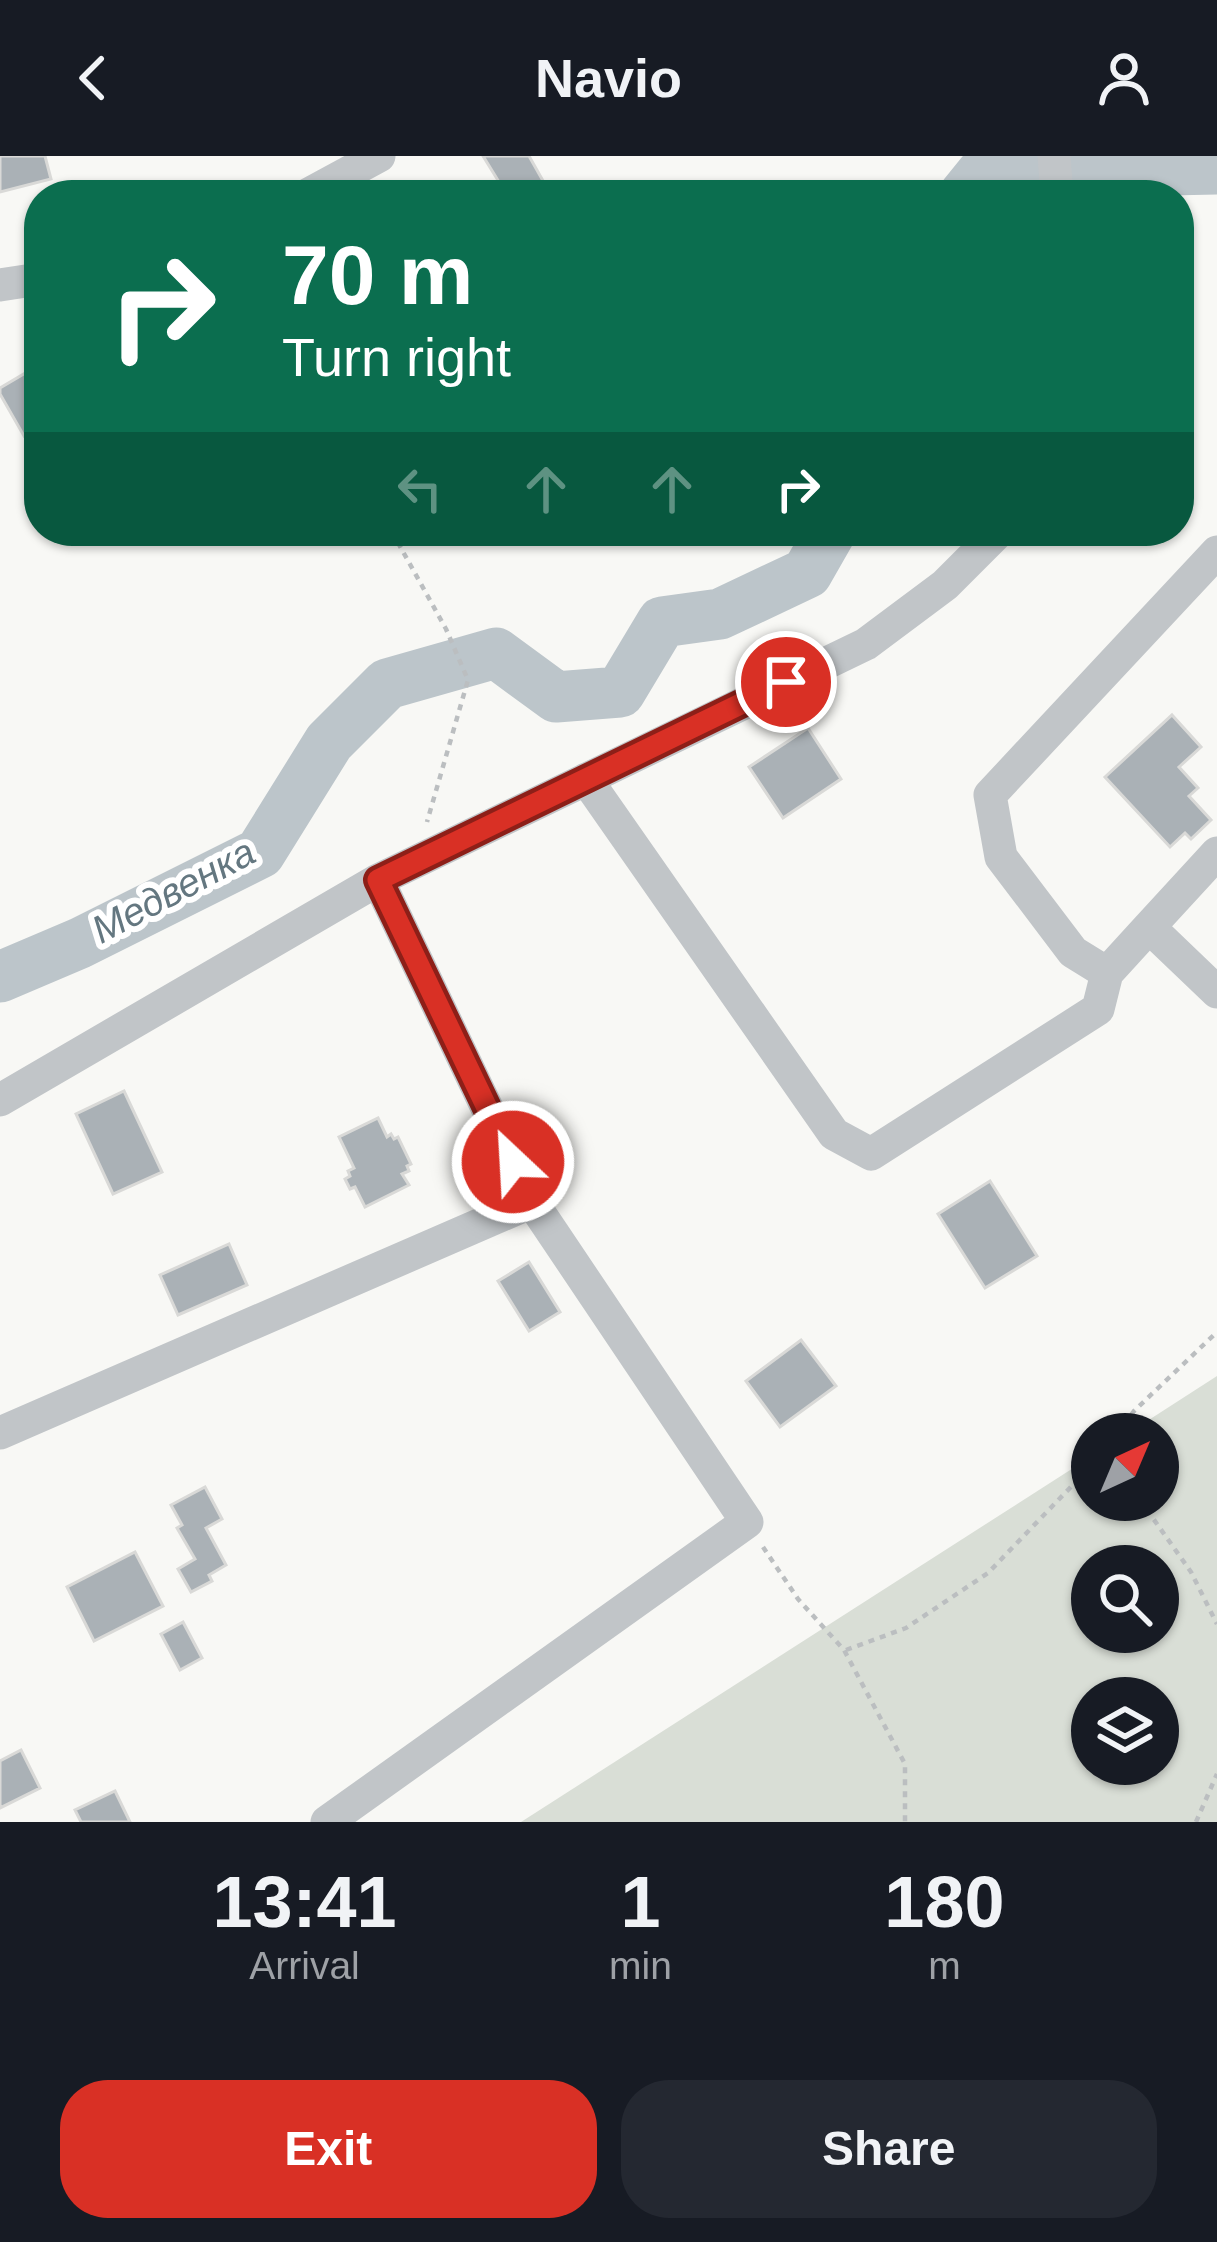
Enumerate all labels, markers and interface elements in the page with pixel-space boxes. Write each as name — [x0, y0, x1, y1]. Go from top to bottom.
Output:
icon: back — [60, 45, 126, 111]
icon: person — [1091, 45, 1157, 111]
text: Navio — [535, 48, 682, 108]
icon: right — [84, 228, 240, 384]
text: 70 m — [282, 228, 473, 322]
text: Turn right — [282, 327, 511, 387]
icon: left — [387, 456, 453, 522]
icon: ahead — [513, 456, 579, 522]
icon: ahead — [639, 456, 705, 522]
icon: right — [765, 456, 831, 522]
pin — [735, 631, 837, 733]
icon: arrive — [753, 649, 819, 715]
water label: Медвенка — [85, 830, 262, 951]
position arrow — [450, 1099, 576, 1225]
north arrow — [1071, 1413, 1179, 1521]
map controls — [1071, 1413, 1179, 1785]
button: search — [1071, 1545, 1179, 1653]
button: layers — [1071, 1677, 1179, 1785]
text: 13:41 — [212, 1862, 397, 1942]
text: 1 — [620, 1862, 661, 1942]
text: 180 — [884, 1862, 1005, 1942]
text: Arrival — [249, 1944, 360, 1987]
text: min — [609, 1944, 672, 1987]
text: m — [928, 1944, 961, 1987]
button: Exit — [60, 2080, 597, 2218]
button: Share — [621, 2080, 1157, 2218]

